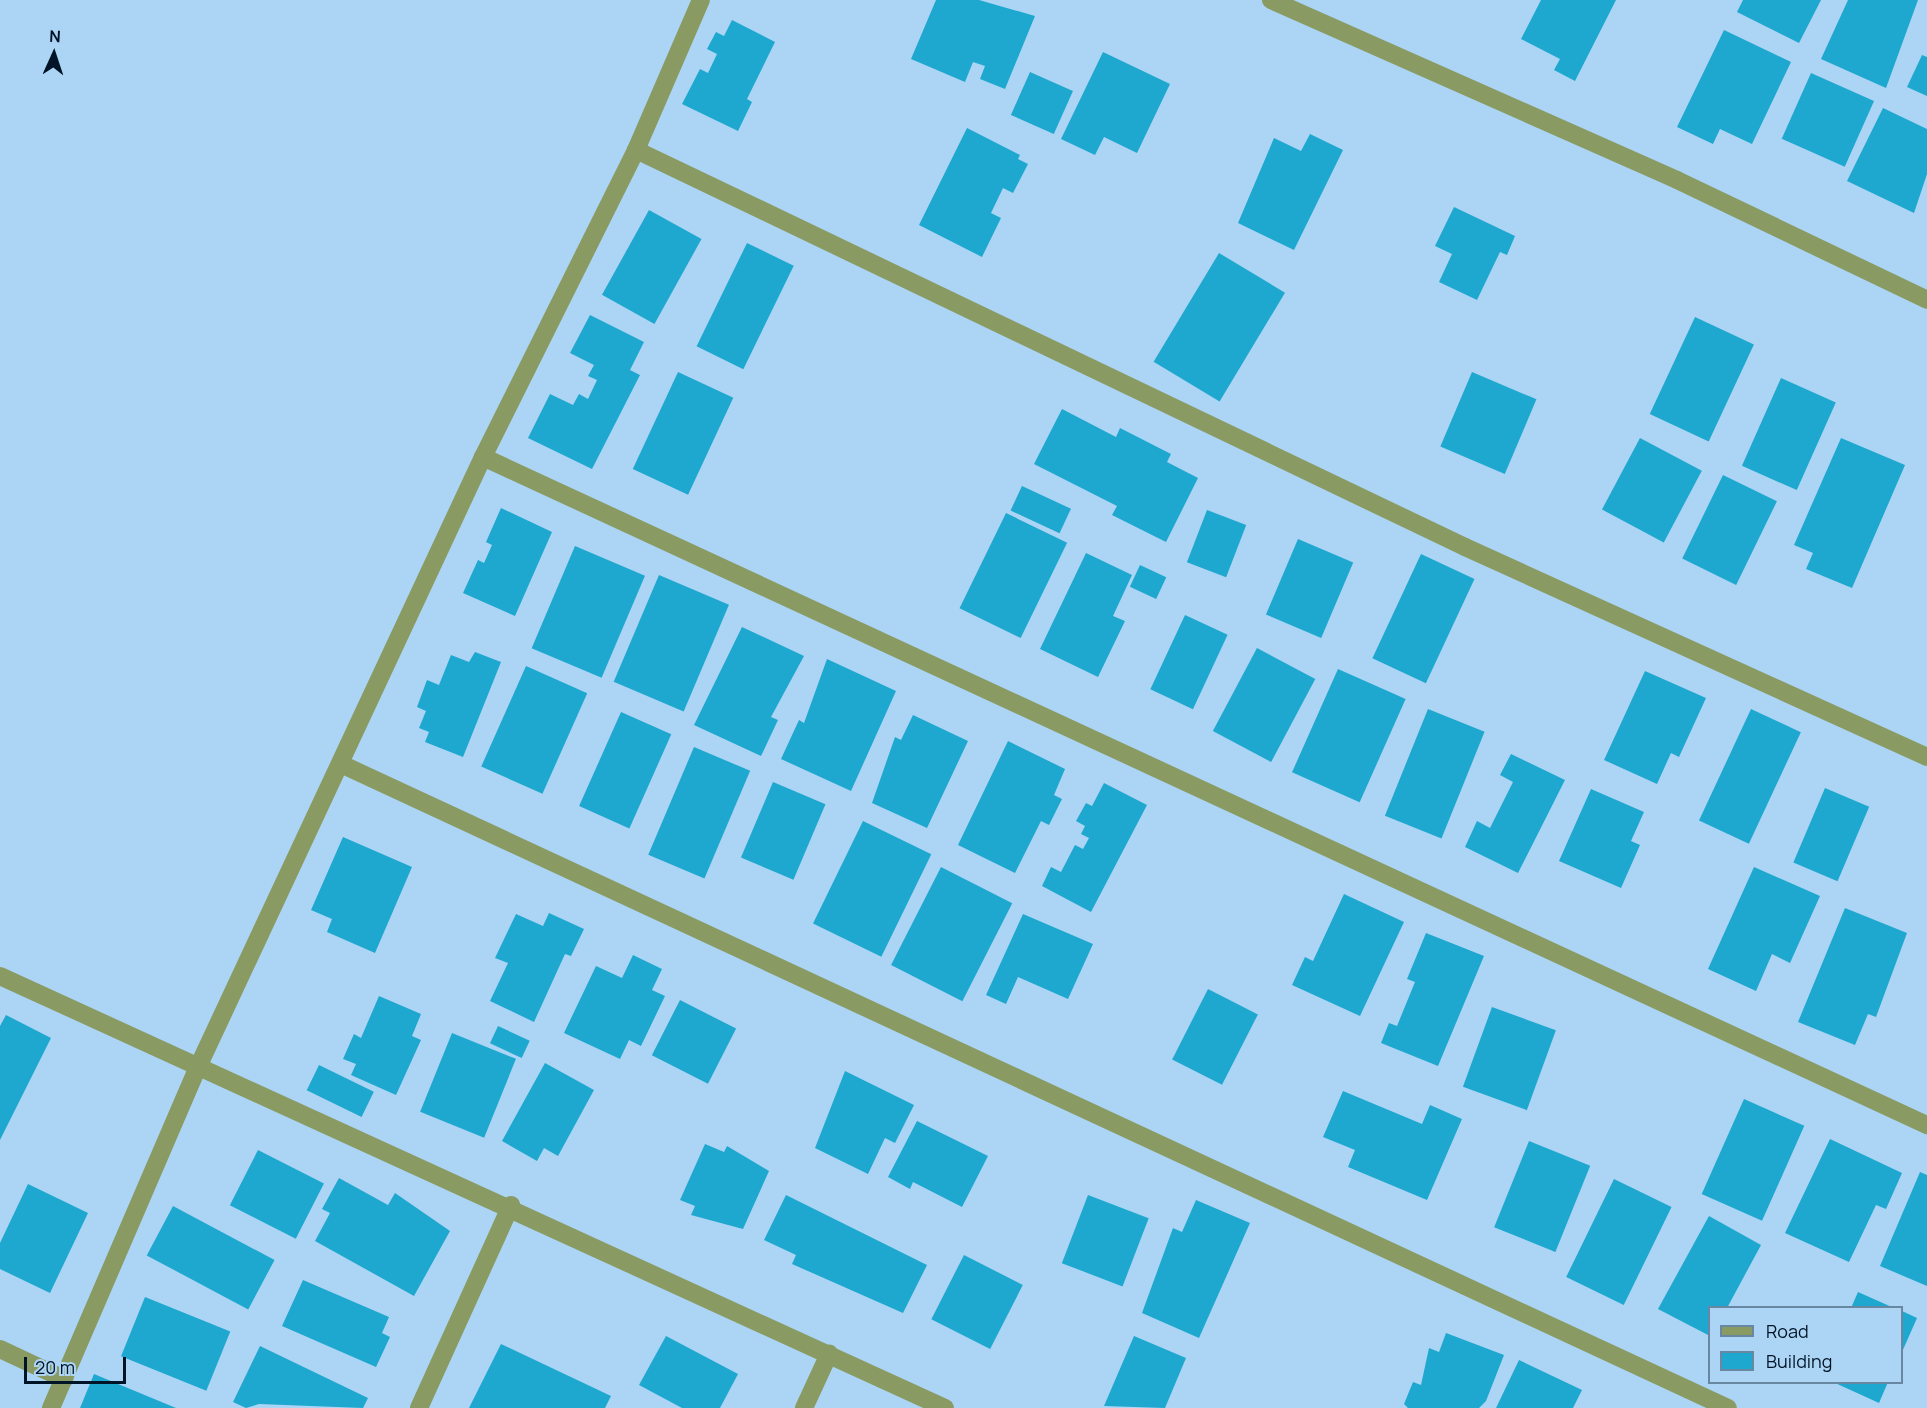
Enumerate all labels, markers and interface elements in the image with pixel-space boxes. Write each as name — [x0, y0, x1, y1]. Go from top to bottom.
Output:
north arrow — [24, 24, 84, 84]
text: N — [49, 25, 61, 47]
legend — [1708, 1306, 1903, 1384]
text: Road — [1766, 1319, 1809, 1343]
scale bar — [27, 1345, 129, 1383]
text: Building — [1766, 1349, 1832, 1373]
text: 20 m — [35, 1355, 75, 1379]

